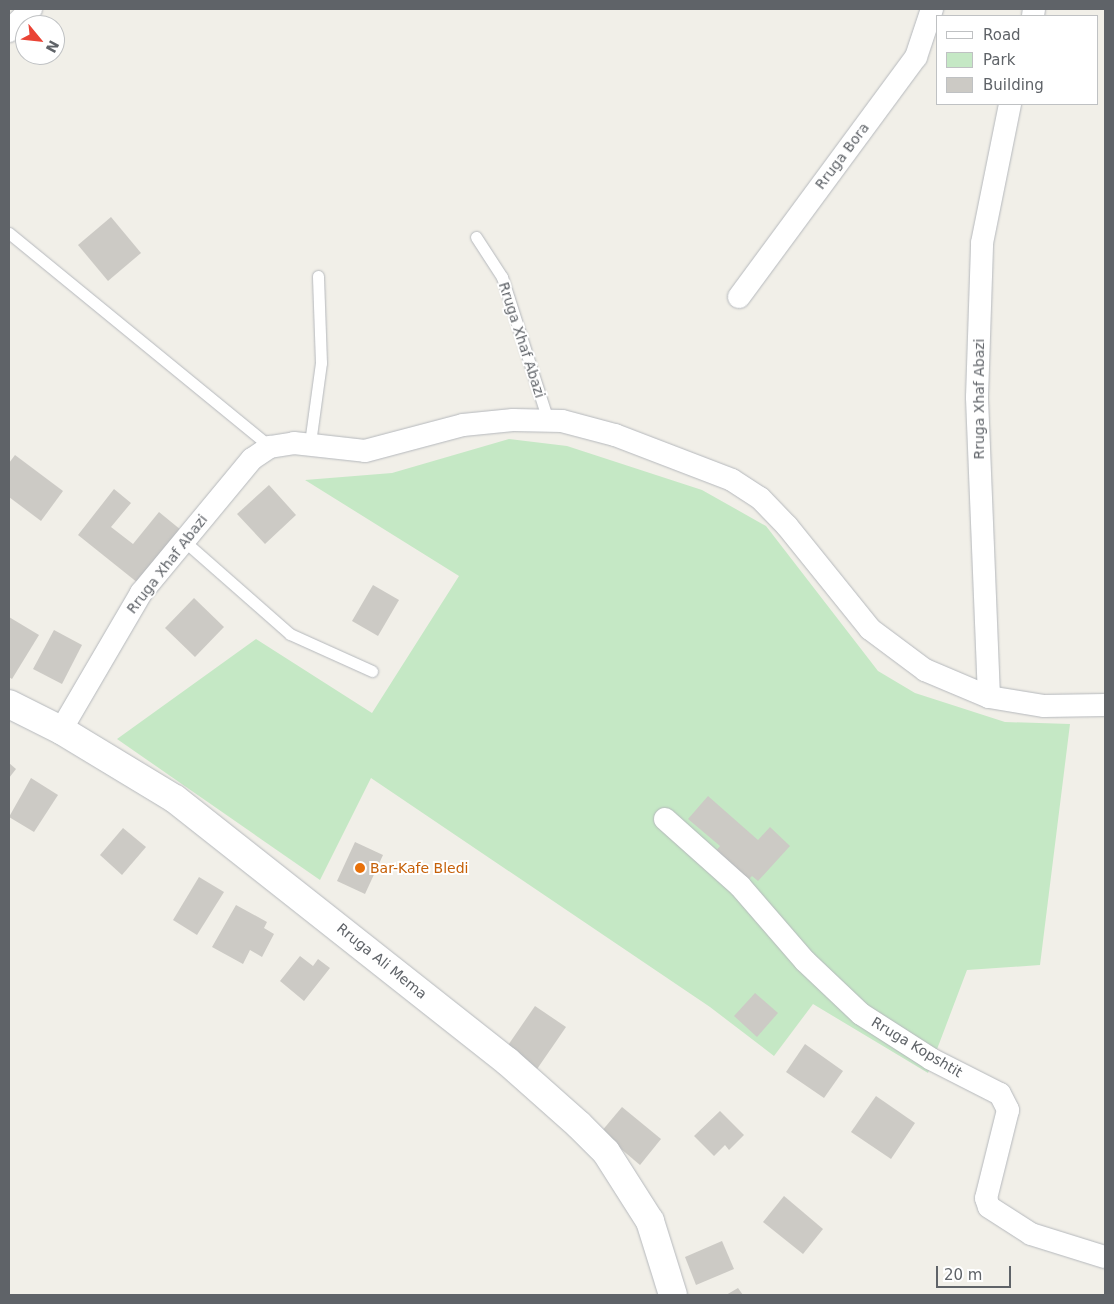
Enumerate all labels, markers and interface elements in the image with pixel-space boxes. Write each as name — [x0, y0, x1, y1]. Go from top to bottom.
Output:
north arrow — [15, 15, 65, 65]
legend — [936, 15, 1099, 105]
text: Road — [983, 26, 1021, 44]
text: N — [43, 38, 62, 56]
text: Park — [983, 51, 1015, 69]
text: Building — [983, 76, 1044, 94]
street label: Rruga Bora — [812, 119, 872, 193]
street label: Rruga Xhaf Abazi — [495, 280, 549, 400]
street label: Rruga Xhaf Abazi — [971, 339, 987, 459]
street label: Rruga Xhaf Abazi — [123, 511, 211, 617]
place label: Bar-Kafe Bledi — [370, 860, 468, 876]
marker: Bar-Kafe Bledi — [354, 862, 366, 874]
street label: Rruga Ali Mema — [334, 920, 430, 1002]
street label: Rruga Kopshtit — [868, 1013, 966, 1081]
scale bar — [939, 1256, 1014, 1288]
text: 20 m — [944, 1266, 982, 1284]

